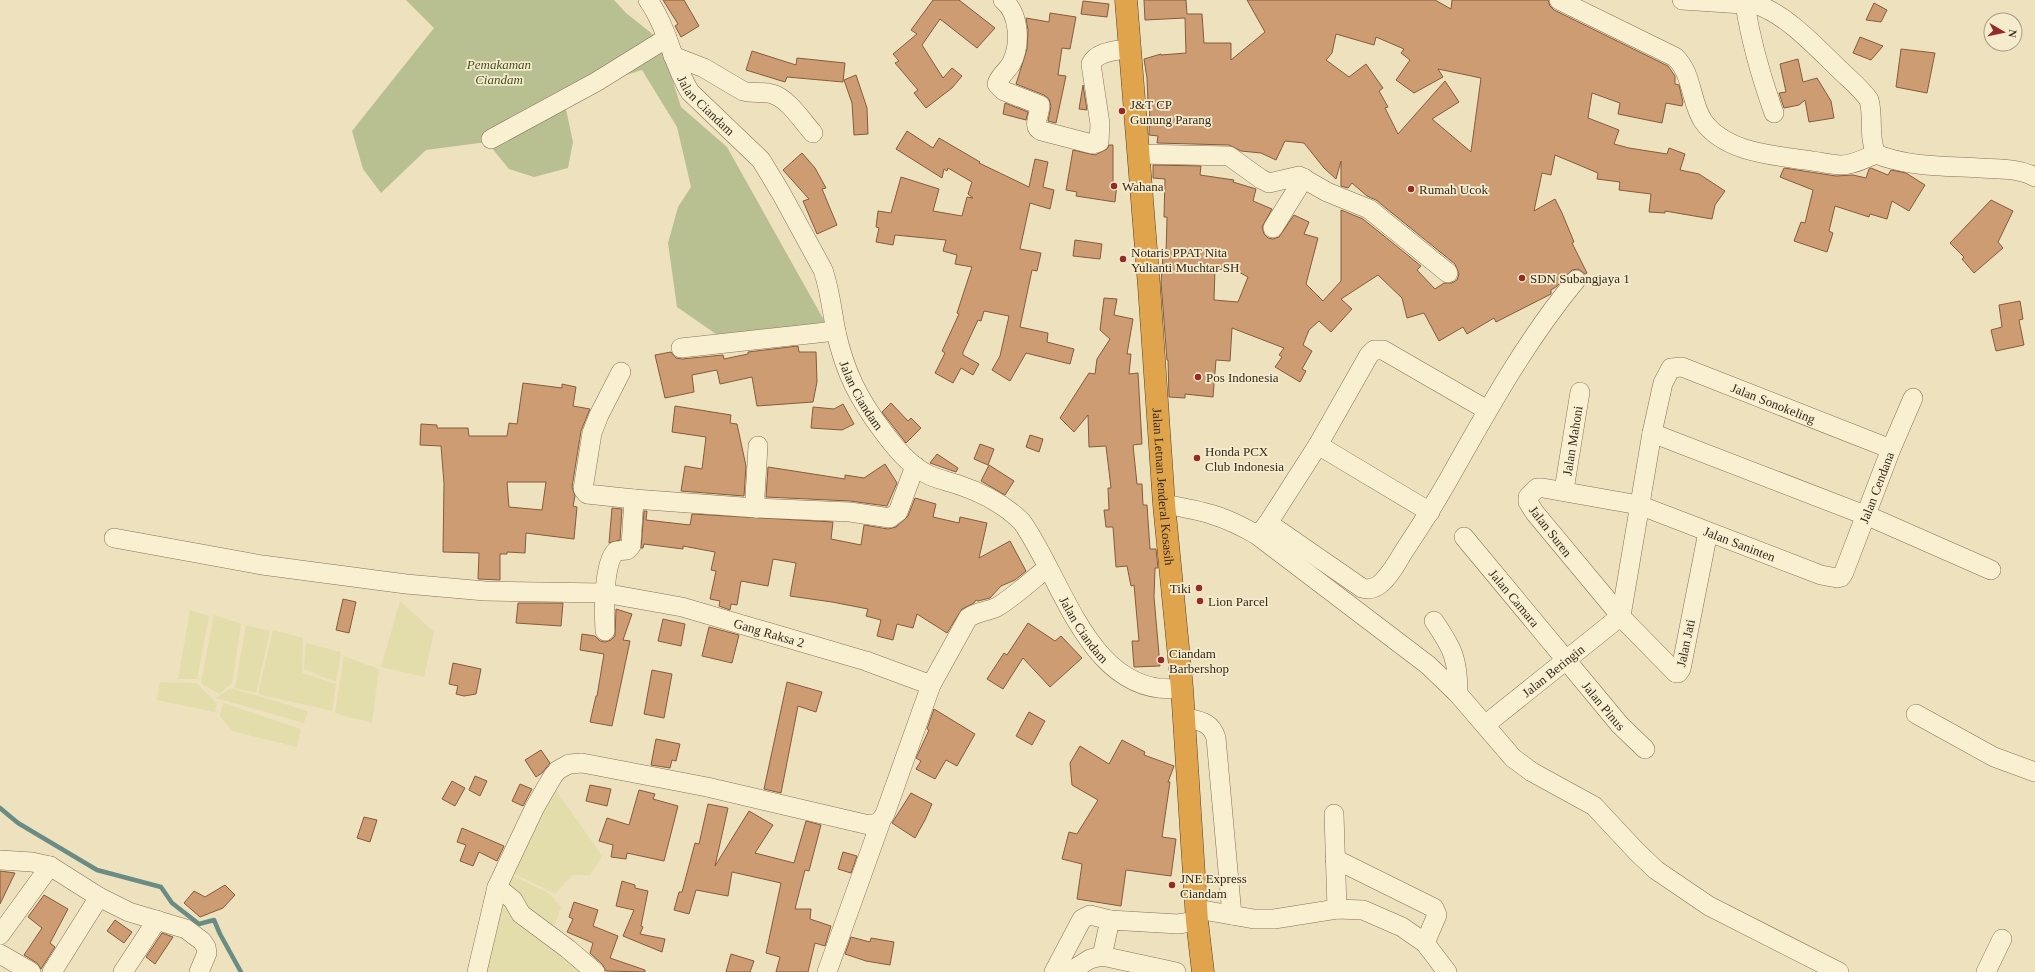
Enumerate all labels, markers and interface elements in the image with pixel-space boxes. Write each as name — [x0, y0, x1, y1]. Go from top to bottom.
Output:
north arrow — [1983, 12, 2023, 52]
text: N — [2006, 29, 2019, 38]
park label: Pemakaman Ciandam — [466, 57, 531, 87]
street label: Jalan Ciandam — [674, 73, 738, 139]
place label: J&T CP Gunung Parang — [1130, 97, 1212, 127]
marker: J&T CP Gunung Parang — [1117, 106, 1127, 116]
place label: Wahana — [1122, 179, 1164, 194]
marker: Wahana — [1109, 181, 1119, 191]
place label: Rumah Ucok — [1419, 182, 1488, 197]
marker: Rumah Ucok — [1406, 184, 1416, 194]
place label: Notaris PPAT Nita Yulianti Muchtar SH — [1131, 245, 1239, 275]
marker: Notaris PPAT Nita Yulianti Muchtar SH — [1118, 254, 1128, 264]
place label: SDN Subangjaya 1 — [1530, 271, 1630, 286]
marker: SDN Subangjaya 1 — [1517, 273, 1527, 283]
street label: Jalan Ciandam — [837, 359, 886, 433]
place label: Pos Indonesia — [1206, 370, 1279, 385]
marker: Pos Indonesia — [1193, 372, 1203, 382]
street label: Jalan Sonokeling — [1729, 380, 1818, 427]
street label: Jalan Mahoni — [1559, 404, 1586, 477]
street label: Jalan Letnan Jenderal Kosasih — [1149, 407, 1177, 567]
place label: Honda PCX Club Indonesia — [1205, 444, 1284, 474]
street label: Jalan Cendana — [1856, 450, 1897, 526]
marker: Honda PCX Club Indonesia — [1192, 453, 1202, 463]
street label: Jalan Suren — [1526, 503, 1575, 560]
street label: Jalan Saninten — [1701, 524, 1778, 565]
street label: Jalan Camara — [1486, 566, 1542, 630]
place label: Tiki — [1170, 581, 1191, 596]
marker: Tiki — [1194, 583, 1204, 593]
street label: Jalan Ciandam — [1056, 594, 1111, 666]
place label: Lion Parcel — [1208, 594, 1269, 609]
marker: Lion Parcel — [1195, 596, 1205, 606]
street label: Gang Raksa 2 — [732, 616, 806, 651]
street label: Jalan Jati — [1673, 618, 1698, 668]
street label: Jalan Beringin — [1519, 641, 1588, 700]
place label: Ciandam Barbershop — [1169, 646, 1229, 676]
marker: Ciandam Barbershop — [1156, 655, 1166, 665]
street label: Jalan Pinus — [1579, 678, 1628, 734]
place label: JNE Express Ciandam — [1180, 871, 1247, 901]
marker: JNE Express Ciandam — [1167, 880, 1177, 890]

